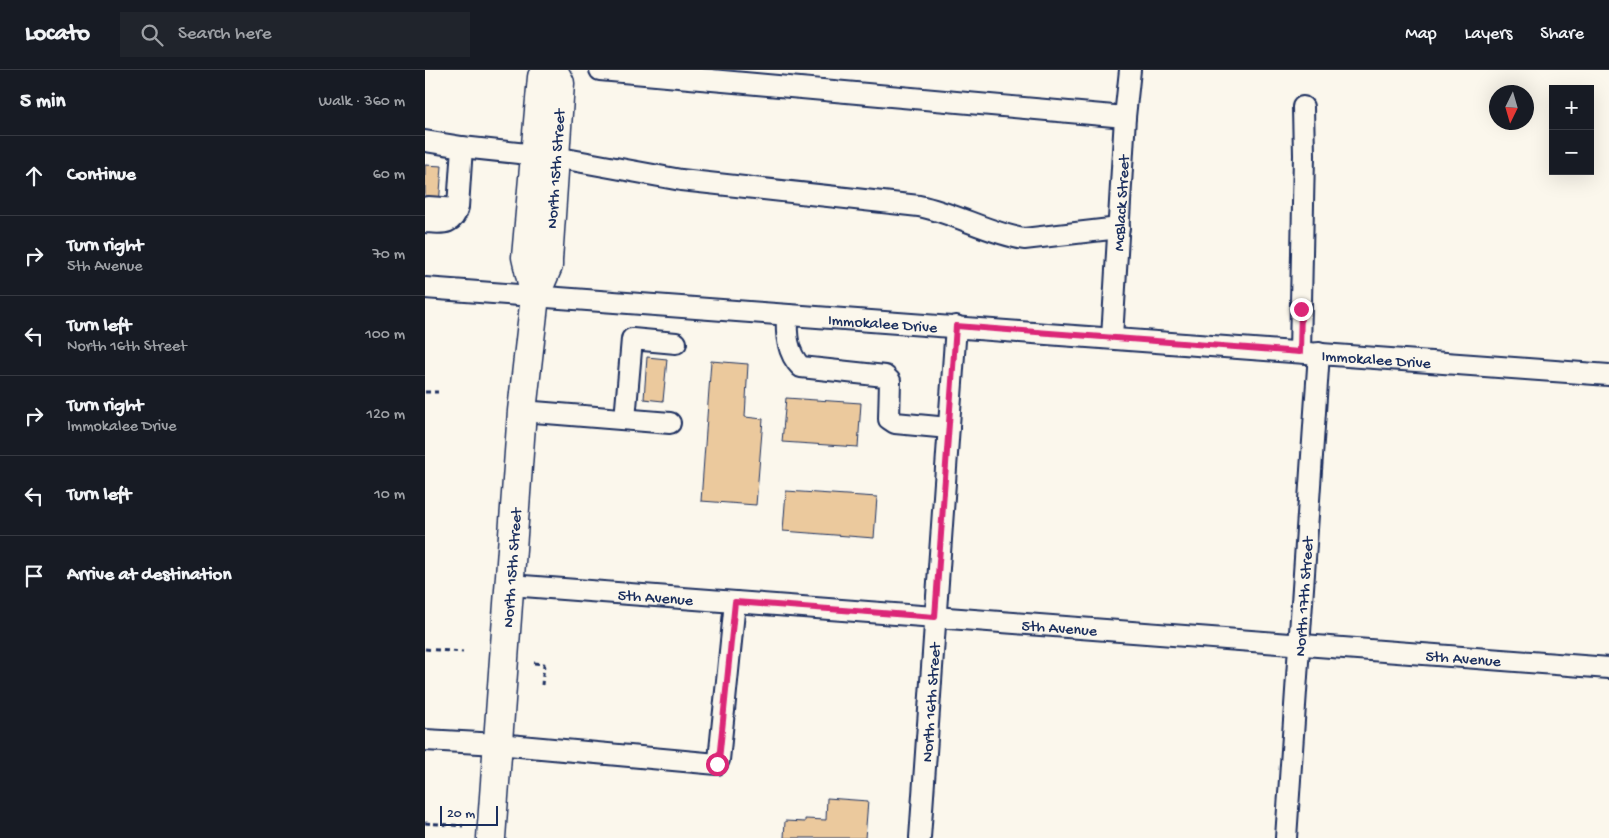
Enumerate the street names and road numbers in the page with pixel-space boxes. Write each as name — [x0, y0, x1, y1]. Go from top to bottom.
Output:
street label: North 15th Street — [544, 107, 571, 229]
street label: McBlack Street — [1111, 153, 1136, 252]
street label: Immokalee Drive — [827, 312, 939, 339]
street label: Immokalee Drive — [1321, 348, 1432, 375]
street label: North 15th Street — [500, 506, 528, 628]
street label: North 17th Street — [1292, 535, 1320, 657]
street label: 5th Avenue — [617, 587, 694, 612]
street label: 5th Avenue — [1021, 618, 1098, 642]
street label: North 16th Street — [919, 641, 947, 763]
street label: 5th Avenue — [1425, 648, 1502, 673]

